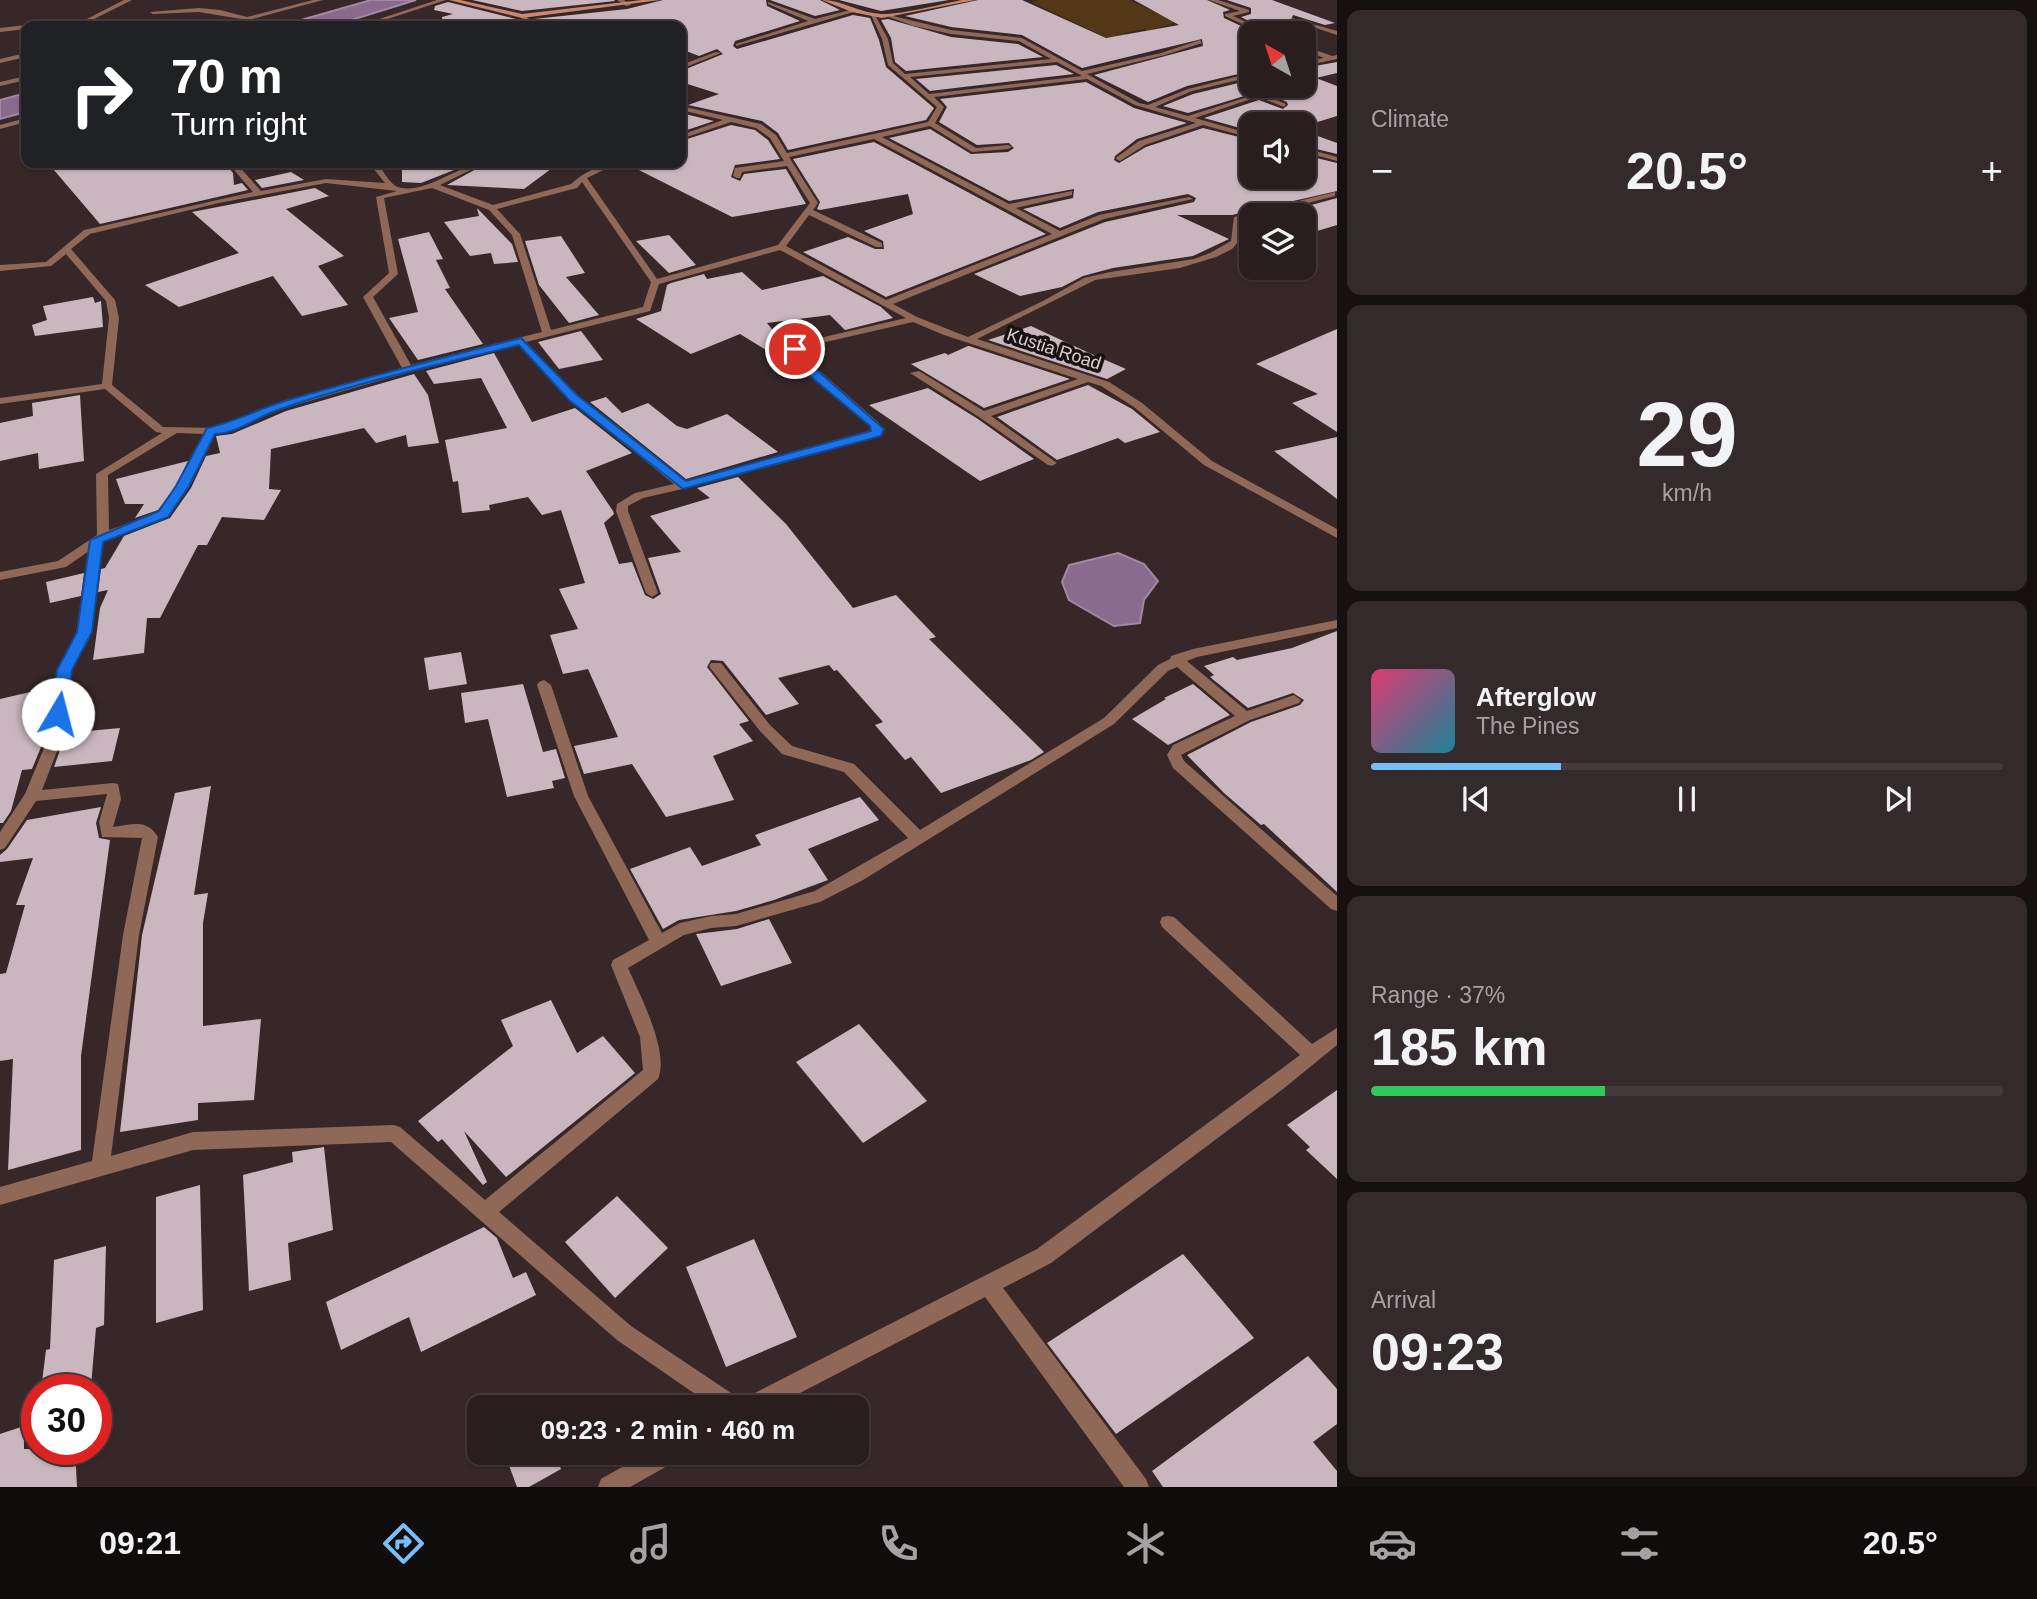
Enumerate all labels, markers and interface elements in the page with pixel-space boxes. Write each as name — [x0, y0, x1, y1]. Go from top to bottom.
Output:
north arrow — [1239, 21, 1316, 98]
map controls — [1239, 21, 1316, 280]
icon: right — [56, 49, 147, 140]
text: 70 m — [171, 49, 283, 103]
text: Turn right — [171, 106, 307, 142]
text: Climate — [1371, 106, 1449, 132]
button: sound — [1239, 112, 1316, 189]
text: 20.5° — [1626, 142, 1748, 200]
text: − — [1371, 150, 1393, 192]
text: + — [1981, 150, 2003, 192]
button: layers — [1239, 203, 1316, 280]
pin — [765, 319, 825, 379]
street label: Kustia Road — [1004, 324, 1104, 374]
icon: arrive — [776, 330, 814, 368]
text: 29 — [1636, 384, 1738, 485]
text: km/h — [1662, 480, 1712, 506]
position arrow — [21, 677, 95, 751]
text: Afterglow — [1476, 682, 1596, 712]
text: The Pines — [1476, 713, 1580, 739]
icon: previous — [1457, 780, 1495, 818]
icon: pause — [1668, 780, 1706, 818]
icon: next — [1879, 780, 1917, 818]
text: Range · 37% — [1371, 982, 1505, 1008]
text: 185 km — [1371, 1018, 1547, 1076]
text: Arrival — [1371, 1287, 1436, 1313]
text: 09:23 — [1371, 1323, 1504, 1381]
speed limit sign: 30 — [21, 1374, 112, 1465]
text: 09:23 · 2 min · 460 m — [541, 1415, 795, 1445]
icon: directions — [379, 1519, 428, 1568]
icon: music — [626, 1519, 675, 1568]
icon: phone — [874, 1519, 923, 1568]
icon: climate — [1121, 1519, 1170, 1568]
icon: car — [1368, 1519, 1417, 1568]
icon: filters — [1615, 1519, 1664, 1568]
text: 09:21 — [99, 1525, 181, 1561]
text: 20.5° — [1863, 1525, 1938, 1561]

